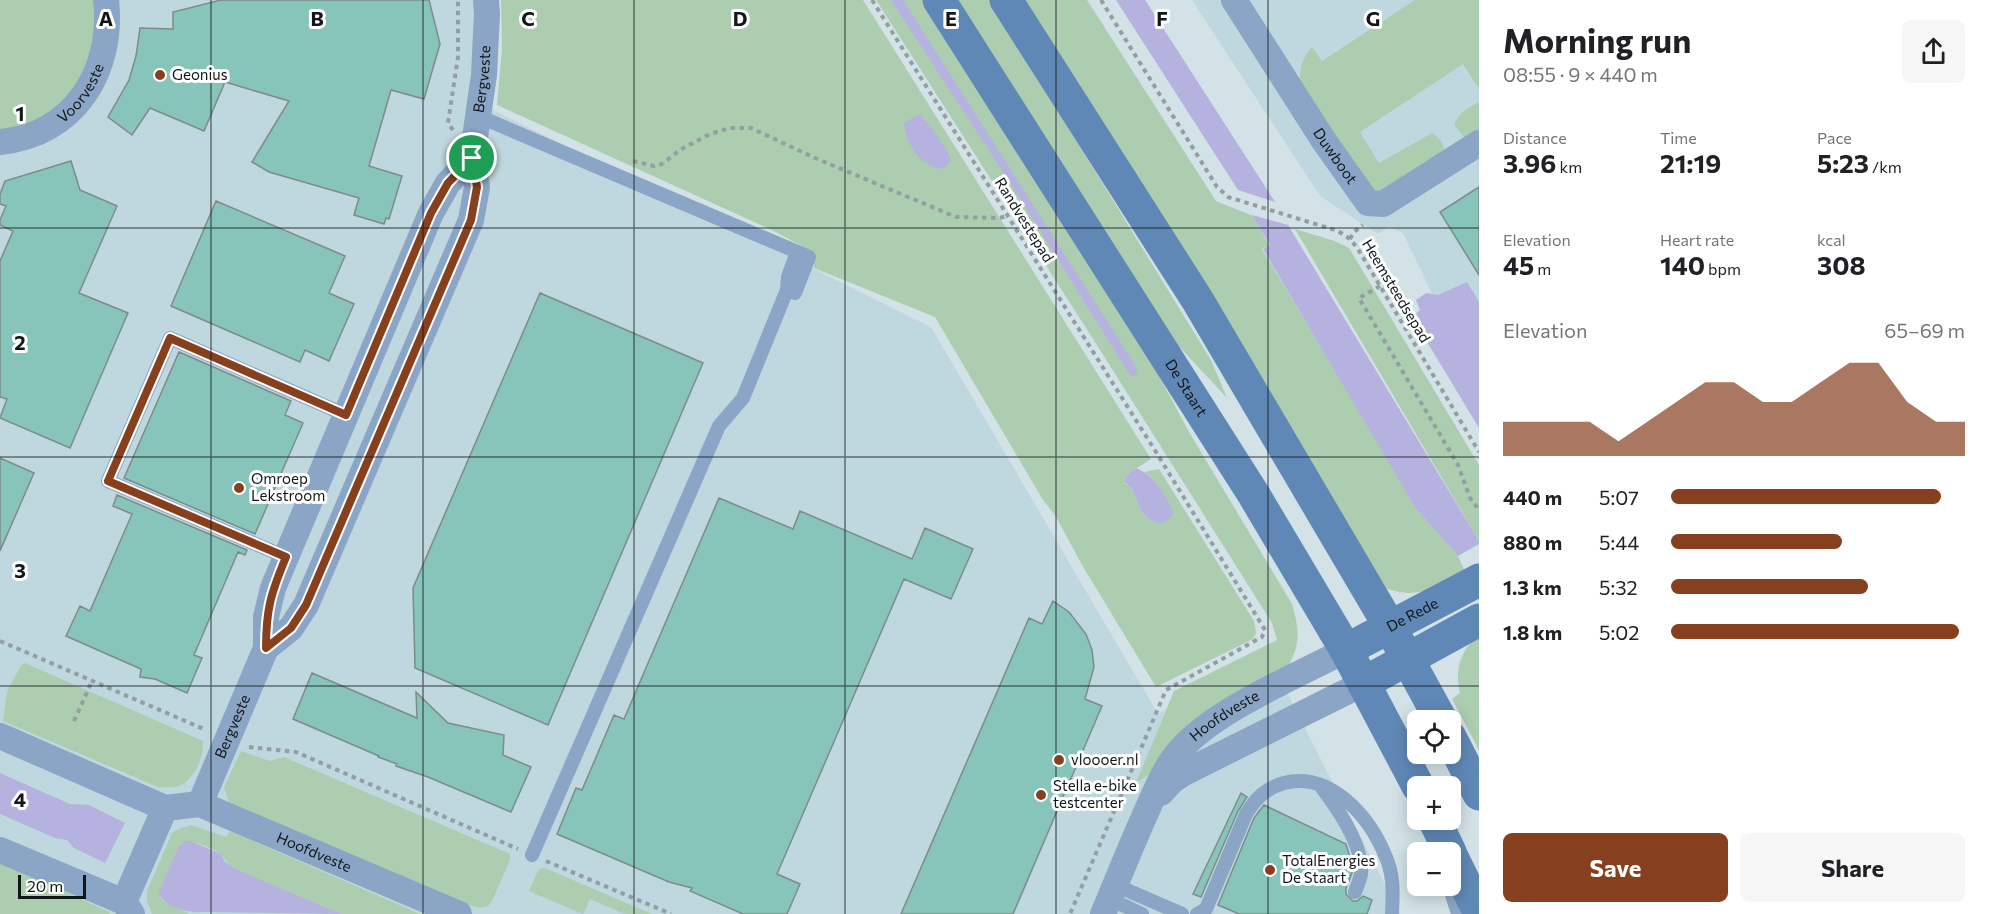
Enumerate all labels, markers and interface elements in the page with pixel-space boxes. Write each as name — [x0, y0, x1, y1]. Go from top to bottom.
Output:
text: A — [99, 6, 113, 30]
text: B — [310, 6, 324, 30]
text: C — [521, 6, 535, 30]
text: D — [733, 6, 747, 30]
text: E — [945, 6, 957, 30]
text: F — [1156, 6, 1168, 30]
text: G — [1366, 6, 1380, 30]
text: Morning run — [1503, 19, 1691, 60]
button: share — [1902, 20, 1965, 83]
street label: Bergveste — [469, 45, 493, 114]
street label: Voorveste — [53, 61, 107, 126]
text: 08:55 · 9 × 440 m — [1503, 62, 1658, 86]
place label: Geonius — [172, 65, 228, 83]
marker: Geonius — [153, 68, 167, 82]
text: 1 — [15, 101, 25, 125]
street label: Duwboot — [1310, 124, 1362, 187]
text: Distance — [1503, 128, 1567, 147]
text: Time — [1660, 128, 1697, 147]
text: Pace — [1817, 128, 1852, 147]
pin — [446, 132, 497, 183]
icon: arrive — [455, 141, 488, 174]
text: 3.96 — [1503, 147, 1556, 178]
text: 21:19 — [1660, 147, 1721, 178]
text: 5:23 — [1817, 147, 1869, 178]
text: km — [1556, 157, 1582, 176]
text: /km — [1869, 157, 1902, 176]
street label: Randvestepad — [992, 174, 1058, 265]
text: Elevation — [1503, 230, 1571, 249]
text: Heart rate — [1660, 230, 1734, 249]
text: kcal — [1817, 230, 1846, 249]
street label: Heemsteedsepad — [1359, 235, 1435, 346]
text: 45 — [1503, 249, 1534, 280]
text: 140 — [1660, 249, 1705, 280]
text: 308 — [1817, 249, 1866, 280]
text: m — [1534, 259, 1551, 278]
text: bpm — [1705, 259, 1741, 278]
text: Elevation — [1503, 318, 1588, 342]
text: 65–69 m — [1884, 318, 1965, 342]
text: 2 — [14, 330, 26, 354]
street label: De Staart — [1162, 355, 1212, 420]
place label: Omroep Lekstroom — [251, 469, 325, 504]
marker: Omroep Lekstroom — [232, 481, 246, 495]
text: 440 m — [1503, 485, 1562, 509]
text: 5:07 — [1599, 485, 1639, 509]
text: 880 m — [1503, 530, 1562, 554]
text: 5:44 — [1599, 530, 1639, 554]
text: 3 — [14, 558, 26, 582]
text: 1.3 km — [1503, 575, 1562, 599]
text: 5:32 — [1599, 575, 1638, 599]
street label: De Rede — [1383, 593, 1441, 635]
text: 1.8 km — [1503, 620, 1562, 644]
text: 5:02 — [1599, 620, 1639, 644]
street label: Hoofdveste — [1185, 686, 1262, 744]
street label: Bergveste — [210, 691, 253, 761]
map controls — [1407, 710, 1461, 896]
button: locate — [1407, 710, 1461, 764]
place label: vloooer.nl — [1071, 750, 1139, 768]
marker: vloooer.nl — [1052, 753, 1066, 767]
place label: Stella e-bike testcenter — [1053, 776, 1137, 811]
button: + — [1407, 776, 1461, 830]
text: 4 — [14, 787, 26, 811]
marker: Stella e-bike testcenter — [1034, 788, 1048, 802]
street label: Hoofdveste — [274, 828, 355, 875]
button: Save — [1503, 833, 1728, 902]
button: Share — [1740, 833, 1965, 902]
button: − — [1407, 842, 1461, 896]
place label: TotalEnergies De Staart — [1282, 851, 1375, 886]
marker: TotalEnergies De Staart — [1263, 863, 1277, 877]
scale bar — [18, 872, 86, 900]
text: 20 m — [27, 876, 63, 895]

